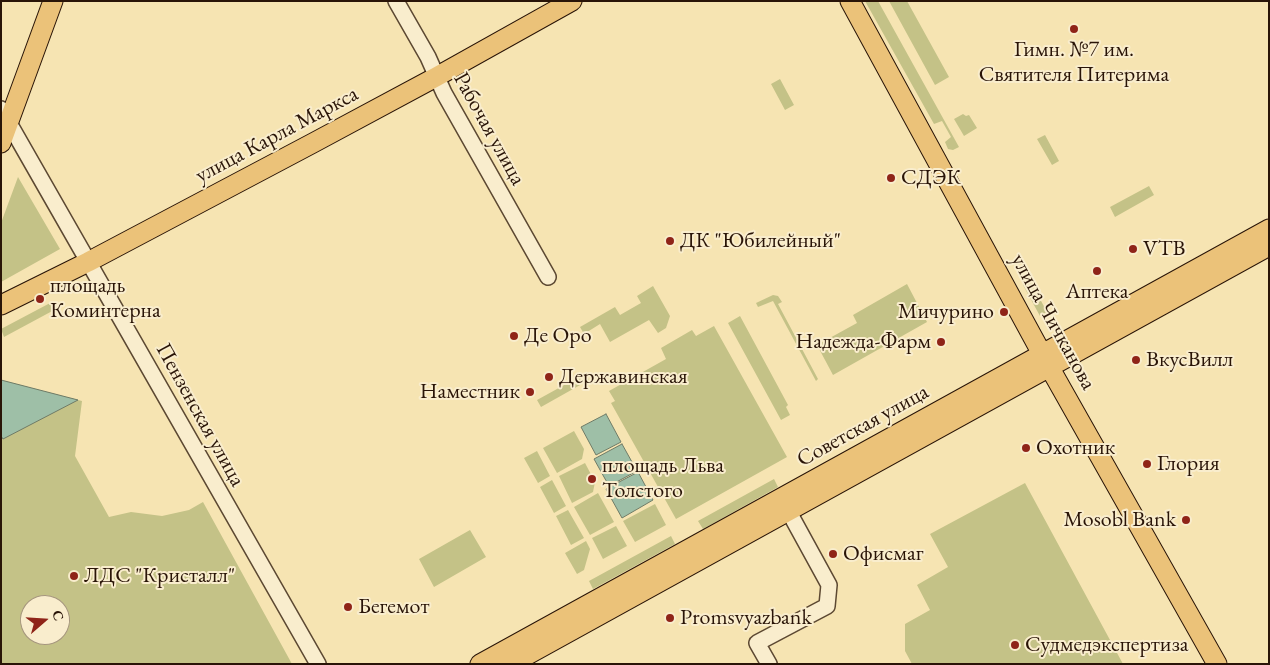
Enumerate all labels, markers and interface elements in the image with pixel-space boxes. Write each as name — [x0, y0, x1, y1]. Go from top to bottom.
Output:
marker: Гимн. №7 им. Святителя Питерима — [1068, 23, 1080, 35]
place label: Гимн. №7 им. Святителя Питерима — [979, 37, 1169, 88]
street label: Рабочая улица — [447, 68, 531, 190]
street label: улица Карла Маркса — [191, 81, 363, 189]
place label: СДЭК — [901, 165, 961, 191]
marker: СДЭК — [885, 172, 897, 184]
place label: ДК "Юбилейный" — [680, 228, 841, 254]
marker: ДК "Юбилейный" — [664, 235, 676, 247]
place label: VTB — [1143, 236, 1185, 262]
marker: VTB — [1127, 243, 1139, 255]
street label: улица Чичканова — [1005, 249, 1101, 395]
marker: Аптека — [1091, 265, 1103, 277]
place label: площадь Коминтерна — [50, 273, 161, 324]
place label: Аптека — [1066, 279, 1128, 305]
marker: площадь Коминтерна — [34, 293, 46, 305]
place label: Мичурино — [898, 299, 994, 325]
marker: Мичурино — [998, 306, 1010, 318]
place label: Де Оро — [524, 323, 592, 349]
place label: Надежда-Фарм — [795, 329, 931, 355]
marker: Де Оро — [508, 330, 520, 342]
marker: Надежда-Фарм — [935, 336, 947, 348]
street label: Пензенская улица — [150, 339, 250, 491]
place label: ВкусВилл — [1146, 347, 1233, 373]
marker: ВкусВилл — [1130, 354, 1142, 366]
place label: Державинская — [559, 364, 688, 390]
marker: Державинская — [543, 371, 555, 383]
place label: Наместник — [420, 379, 520, 405]
street label: Советская улица — [792, 379, 934, 473]
marker: Наместник — [524, 386, 536, 398]
place label: Охотник — [1036, 435, 1115, 461]
marker: Охотник — [1020, 442, 1032, 454]
place label: Глория — [1157, 451, 1220, 477]
place label: площадь Льва Толстого — [602, 453, 724, 504]
marker: Глория — [1141, 458, 1153, 470]
marker: площадь Льва Толстого — [586, 473, 598, 485]
place label: Mosobl Bank — [1063, 507, 1176, 533]
marker: Mosobl Bank — [1180, 514, 1192, 526]
place label: Офисмаг — [843, 541, 924, 567]
marker: Офисмаг — [827, 548, 839, 560]
place label: ЛДС "Кристалл" — [84, 563, 235, 589]
marker: ЛДС "Кристалл" — [68, 570, 80, 582]
place label: Бегемот — [358, 594, 430, 620]
north arrow — [20, 595, 70, 645]
marker: Бегемот — [342, 601, 354, 613]
place label: Promsvyazbank — [680, 605, 812, 631]
text: С — [48, 608, 68, 623]
marker: Promsvyazbank — [664, 612, 676, 624]
place label: Судмедэкспертиза — [1025, 632, 1189, 658]
marker: Судмедэкспертиза — [1009, 639, 1021, 651]

